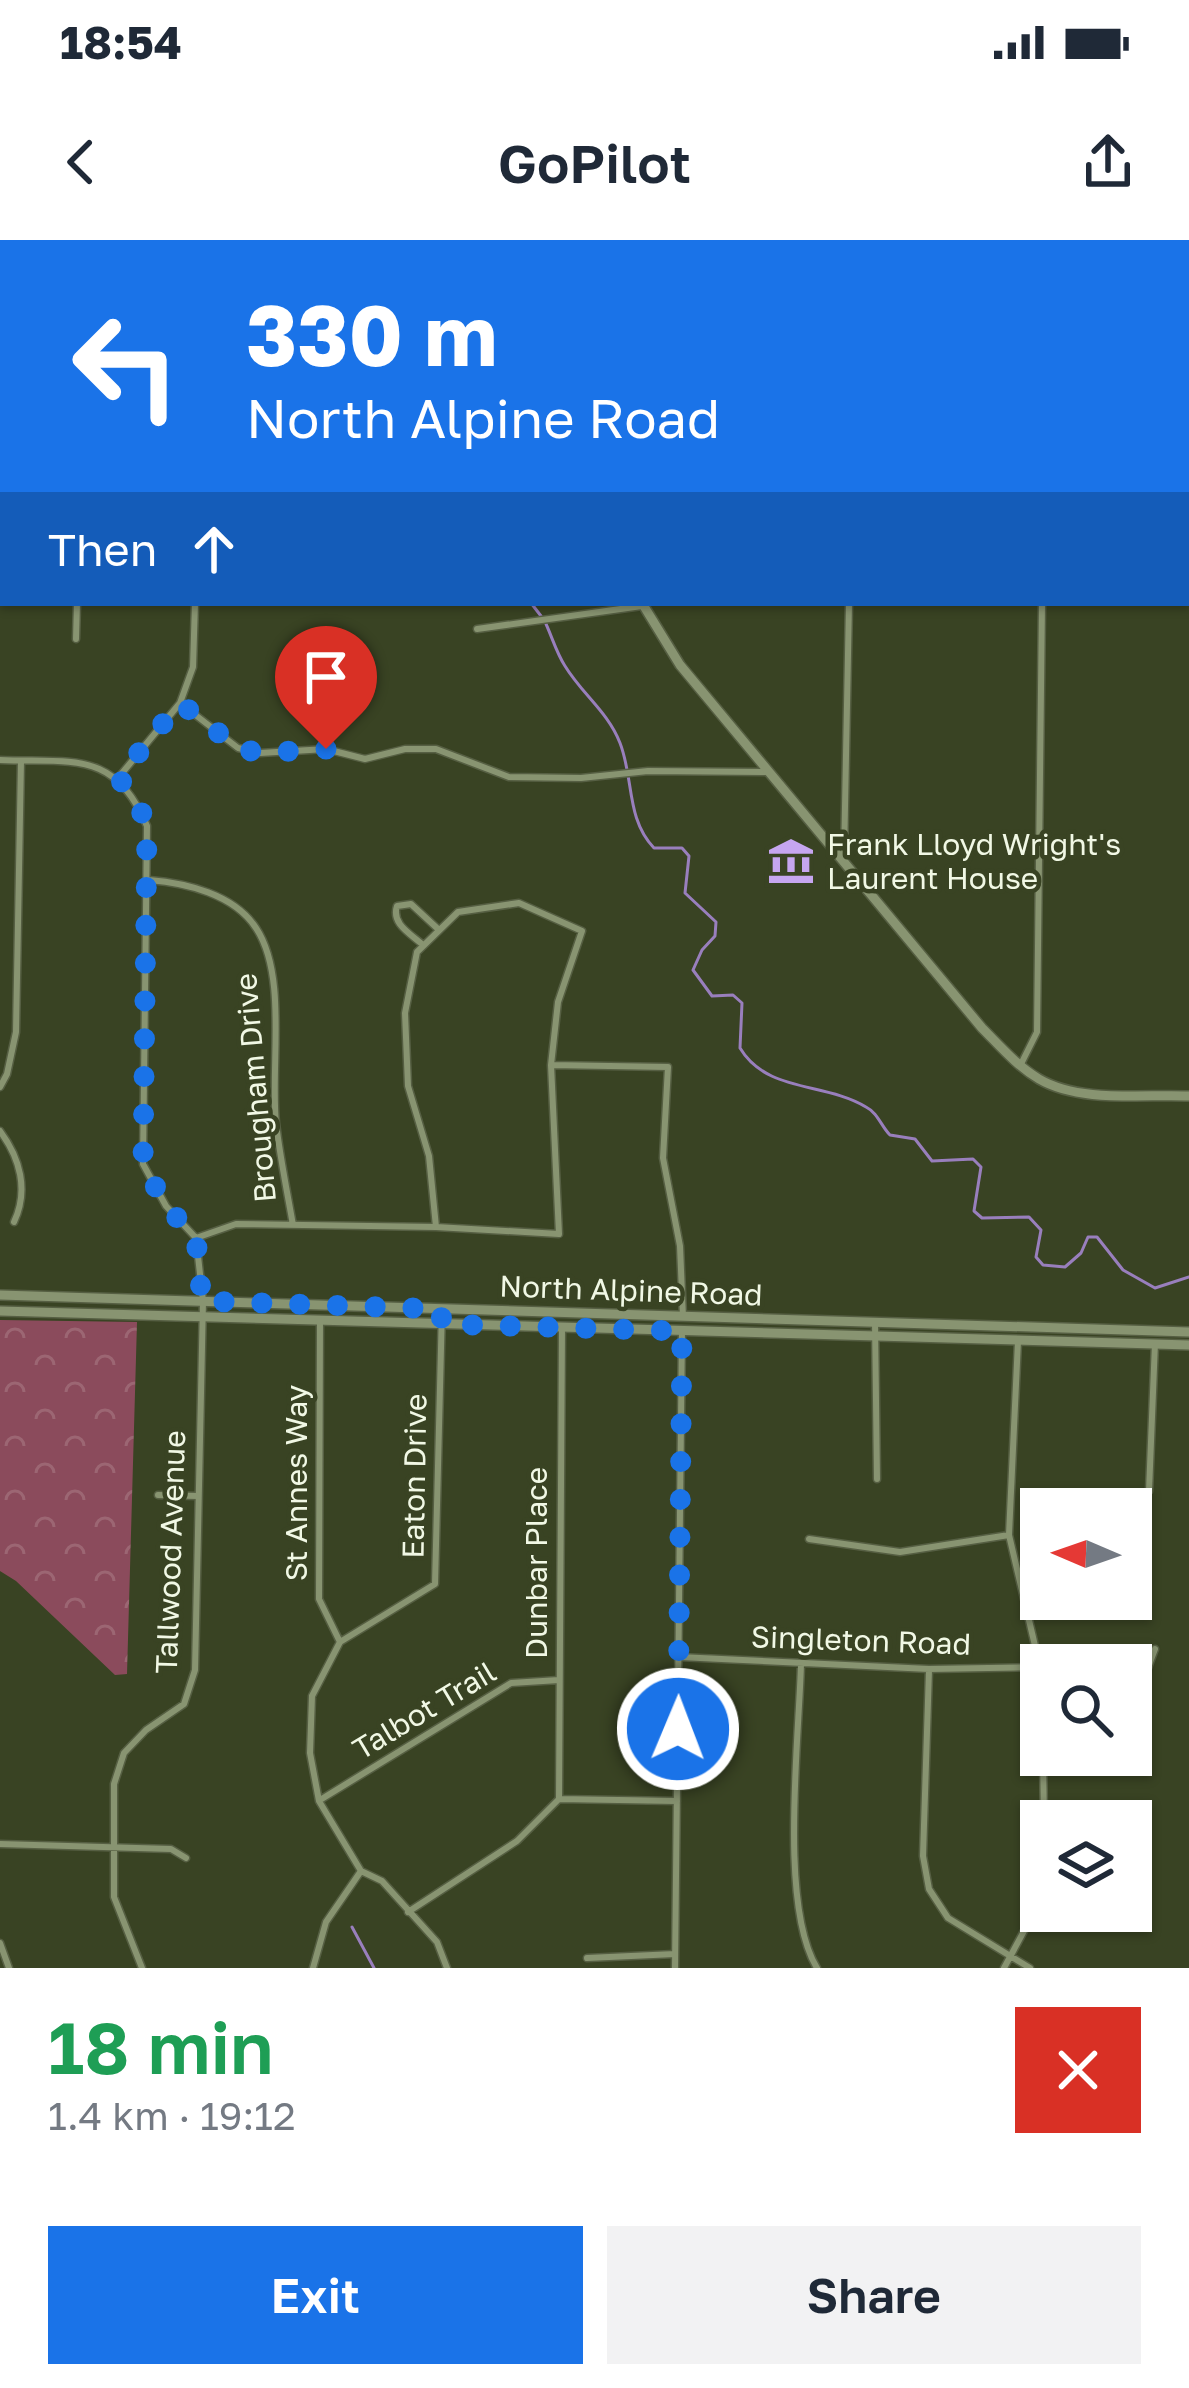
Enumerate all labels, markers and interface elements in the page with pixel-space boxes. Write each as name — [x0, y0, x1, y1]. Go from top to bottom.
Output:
text: 18:54 — [60, 15, 182, 69]
icon: back — [48, 129, 114, 195]
icon: share — [1075, 129, 1141, 195]
text: GoPilot — [498, 130, 691, 195]
text: 330 m — [246, 284, 498, 384]
icon: left — [48, 288, 204, 444]
text: North Alpine Road — [246, 385, 720, 450]
icon: ahead — [181, 516, 247, 582]
text: Then — [48, 522, 157, 576]
pin — [275, 626, 377, 749]
icon: arrive — [293, 644, 359, 710]
place label: Frank Lloyd Wright's Laurent House — [827, 826, 1121, 896]
museum icon: Frank Lloyd Wright's Laurent House — [766, 836, 816, 886]
street label: Brougham Drive — [227, 972, 283, 1204]
street label: North Alpine Road — [499, 1267, 763, 1313]
street label: St Annes Way — [278, 1384, 314, 1581]
street label: Eaton Drive — [395, 1393, 433, 1559]
street label: Tallwood Avenue — [148, 1430, 192, 1674]
street label: Dunbar Place — [518, 1467, 554, 1659]
north arrow — [1020, 1488, 1152, 1620]
map controls — [1020, 1488, 1152, 1932]
street label: Singleton Road — [750, 1618, 972, 1662]
button: search — [1020, 1644, 1152, 1776]
street label: Talbot Trail — [346, 1653, 502, 1767]
position arrow — [615, 1666, 741, 1792]
button: layers — [1020, 1800, 1152, 1932]
text: 18 min — [48, 2003, 274, 2090]
button: close — [1015, 2007, 1141, 2133]
text: 1.4 km · 19:12 — [48, 2092, 296, 2139]
button: Exit — [48, 2226, 583, 2364]
button: Share — [607, 2226, 1141, 2364]

